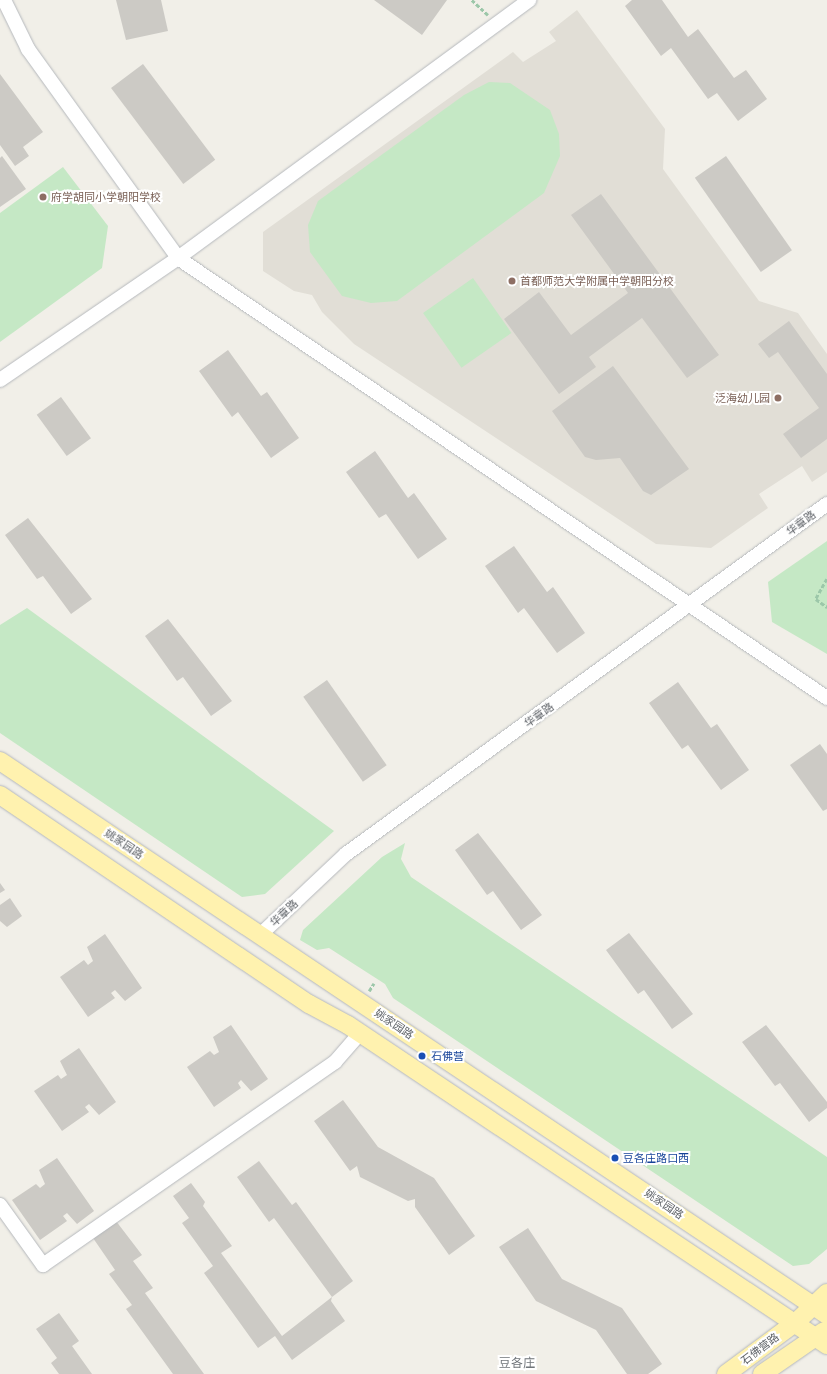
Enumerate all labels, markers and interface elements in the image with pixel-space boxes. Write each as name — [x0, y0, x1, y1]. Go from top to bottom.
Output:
place label: 府学胡同小学朝阳学校 — [51, 190, 161, 204]
marker: 府学胡同小学朝阳学校 — [38, 192, 48, 202]
place label: 首都师范大学附属中学朝阳分校 — [520, 274, 674, 288]
marker: 首都师范大学附属中学朝阳分校 — [507, 276, 517, 286]
place label: 泛海幼儿园 — [715, 391, 770, 405]
marker: 泛海幼儿园 — [773, 393, 783, 403]
street label: 华章路 — [784, 508, 818, 538]
street label: 华章路 — [522, 700, 556, 730]
street label: 姚家园路 — [102, 826, 146, 862]
street label: 华章路 — [267, 897, 301, 929]
street label: 姚家园路 — [372, 1006, 416, 1042]
place label: 石佛营 — [431, 1049, 464, 1063]
marker: 石佛营 — [416, 1050, 428, 1062]
place label: 豆各庄路口西 — [623, 1151, 689, 1165]
marker: 豆各庄路口西 — [610, 1153, 620, 1163]
street label: 姚家园路 — [642, 1186, 686, 1222]
street label: 石佛营路 — [738, 1330, 782, 1368]
district label: 豆各庄 — [499, 1356, 535, 1370]

